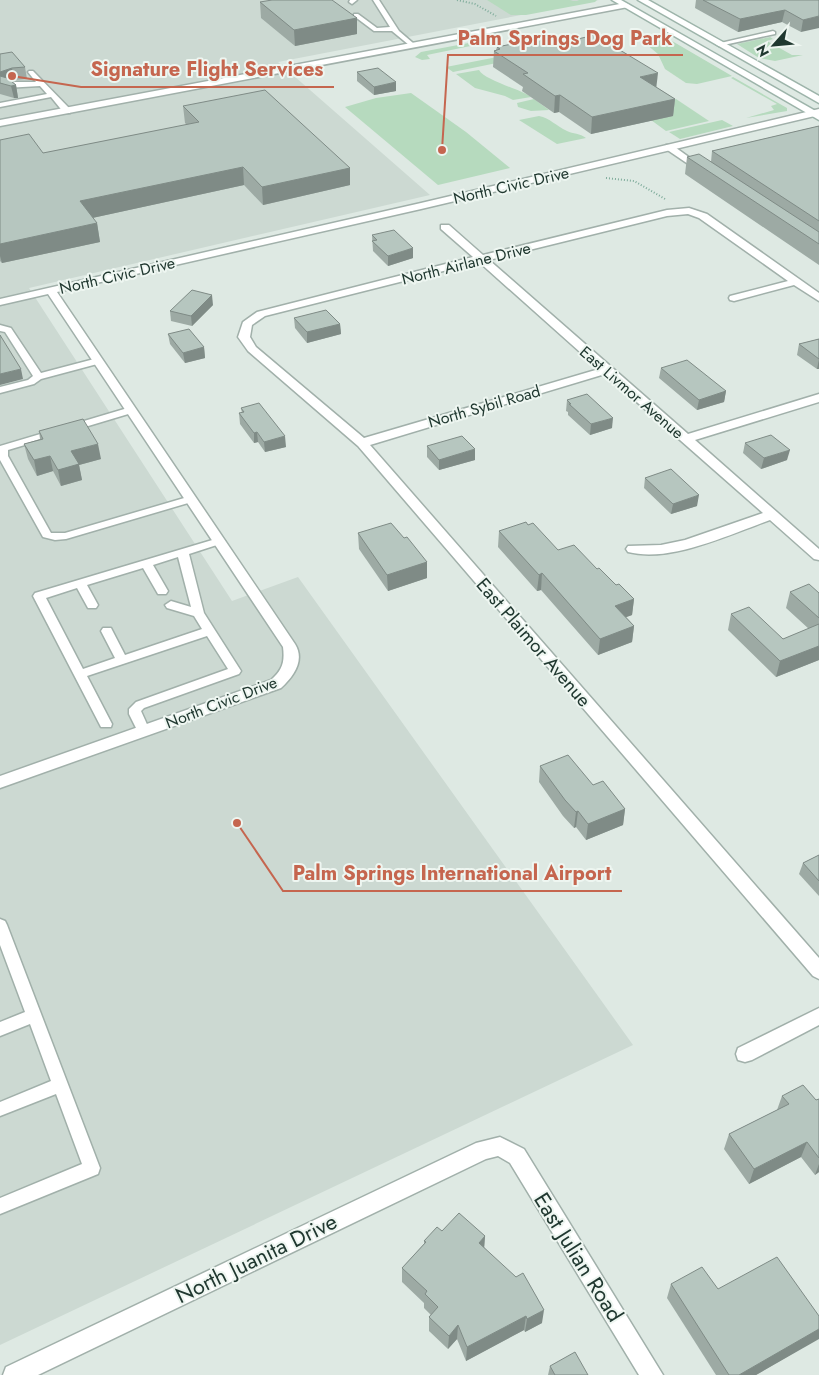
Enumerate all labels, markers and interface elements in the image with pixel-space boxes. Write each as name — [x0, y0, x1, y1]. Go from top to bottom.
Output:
callout: Palm Springs Dog Park — [448, 20, 683, 55]
north arrow — [749, 20, 799, 70]
text: Palm Springs Dog Park — [458, 24, 673, 53]
text: N — [751, 41, 774, 60]
callout: Signature Flight Services — [81, 52, 334, 87]
text: Signature Flight Services — [91, 55, 323, 84]
street label: North Civic Drive — [451, 161, 571, 210]
street label: North Airlane Drive — [399, 236, 533, 291]
street label: North Civic Drive — [57, 251, 177, 300]
street label: East Livmor Avenue — [575, 341, 689, 444]
street label: North Sybil Road — [425, 379, 543, 433]
street label: East Plaimor Avenue — [470, 572, 597, 713]
street label: North Civic Drive — [162, 671, 280, 734]
callout: Palm Springs International Airport — [283, 856, 622, 891]
text: Palm Springs International Airport — [293, 859, 612, 888]
street label: East Julian Road — [526, 1186, 632, 1328]
street label: North Juanita Drive — [170, 1205, 342, 1311]

